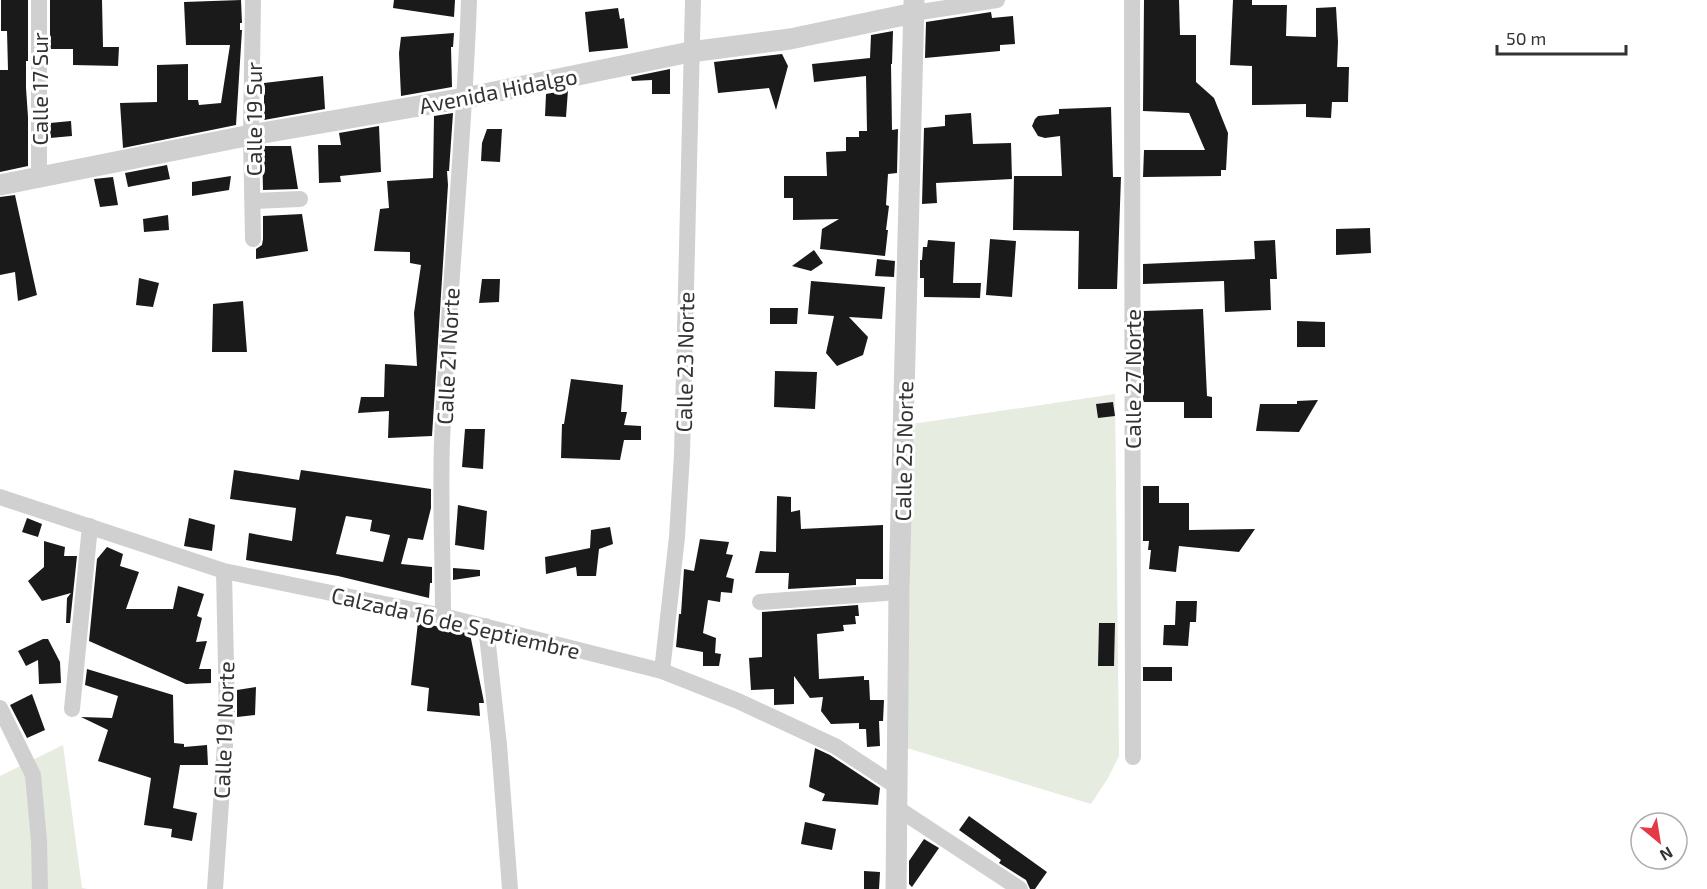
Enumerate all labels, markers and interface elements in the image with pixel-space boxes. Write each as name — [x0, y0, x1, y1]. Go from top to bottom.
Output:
scale bar — [1497, 18, 1626, 56]
text: 50 m — [1506, 27, 1546, 49]
street label: Calle 17 Sur — [26, 32, 52, 146]
street label: Calle 19 Sur — [240, 62, 266, 176]
street label: Avenida Hidalgo — [417, 62, 579, 118]
street label: Calle 21 Norte — [430, 287, 464, 425]
street label: Calle 23 Norte — [670, 291, 698, 433]
street label: Calle 27 Norte — [1119, 309, 1145, 449]
street label: Calle 25 Norte — [889, 381, 917, 521]
street label: Calzada 16 de Septiembre — [329, 581, 583, 663]
street label: Calle 19 Norte — [208, 661, 238, 799]
north arrow — [1629, 811, 1689, 871]
text: N — [1657, 843, 1677, 866]

